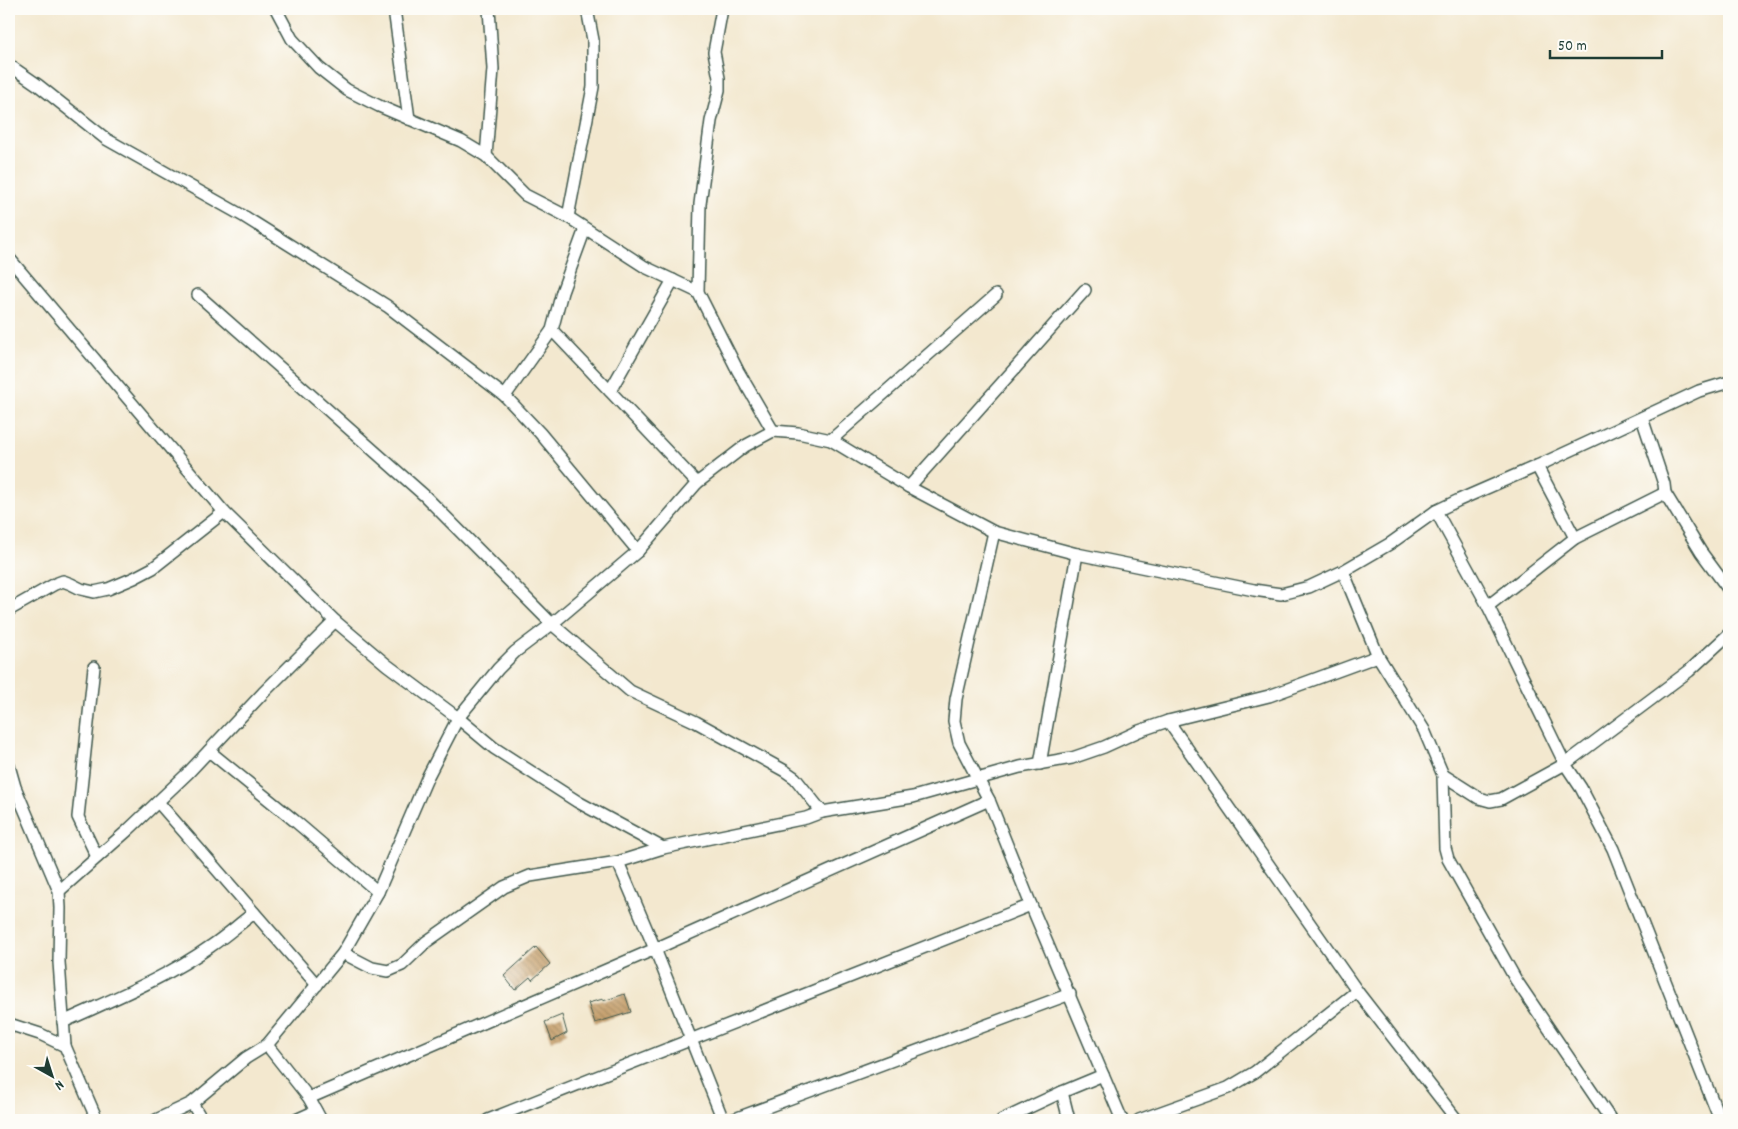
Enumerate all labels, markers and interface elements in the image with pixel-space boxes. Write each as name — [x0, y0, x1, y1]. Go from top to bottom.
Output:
scale bar — [1550, 28, 1663, 60]
text: 50 m — [1558, 36, 1587, 58]
north arrow — [28, 1052, 78, 1102]
text: N — [50, 1075, 68, 1095]

